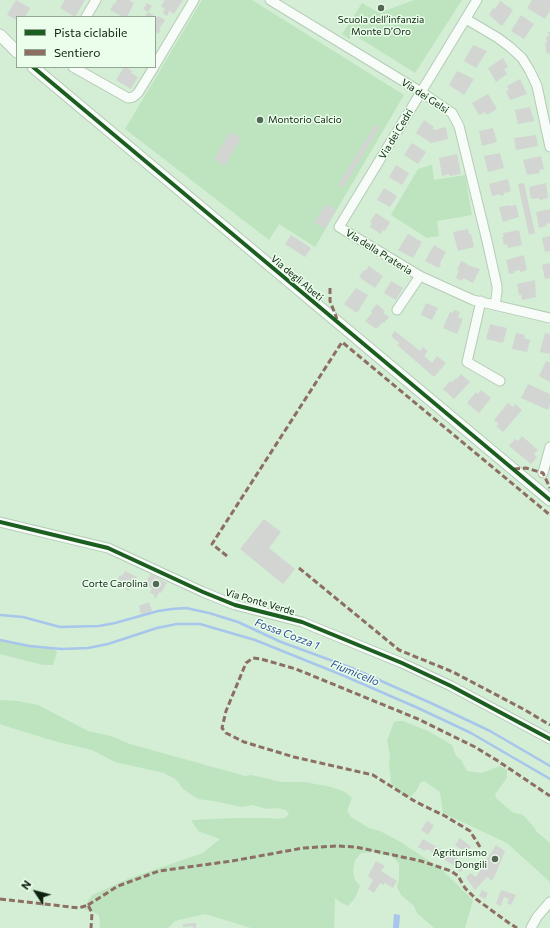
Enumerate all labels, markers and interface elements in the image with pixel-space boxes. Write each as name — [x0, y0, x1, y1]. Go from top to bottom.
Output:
marker: Scuola dell’infanzia Monte D’Oro — [376, 3, 386, 13]
place label: Scuola dell’infanzia Monte D’Oro — [338, 14, 424, 38]
legend — [16, 16, 156, 68]
text: Pista ciclabile — [54, 25, 127, 39]
text: Sentiero — [54, 45, 100, 59]
street label: Via dei Gelsi — [399, 76, 451, 116]
street label: Via dei Cedri — [376, 107, 416, 161]
place label: Montorio Calcio — [268, 114, 342, 126]
marker: Montorio Calcio — [255, 115, 265, 125]
street label: Via della Prateria — [343, 227, 415, 277]
street label: Via degli Abeti — [268, 253, 326, 303]
place label: Corte Carolina — [82, 578, 148, 590]
marker: Corte Carolina — [151, 579, 161, 589]
street label: Via Ponte Verde — [224, 586, 296, 618]
water label: Fossa Cozza 1 — [253, 616, 321, 652]
water label: Fiumicello — [329, 657, 381, 689]
place label: Agriturismo Dongili — [433, 847, 487, 870]
marker: Agriturismo Dongili — [490, 854, 500, 864]
north arrow — [16, 872, 56, 912]
text: N — [18, 877, 34, 892]

